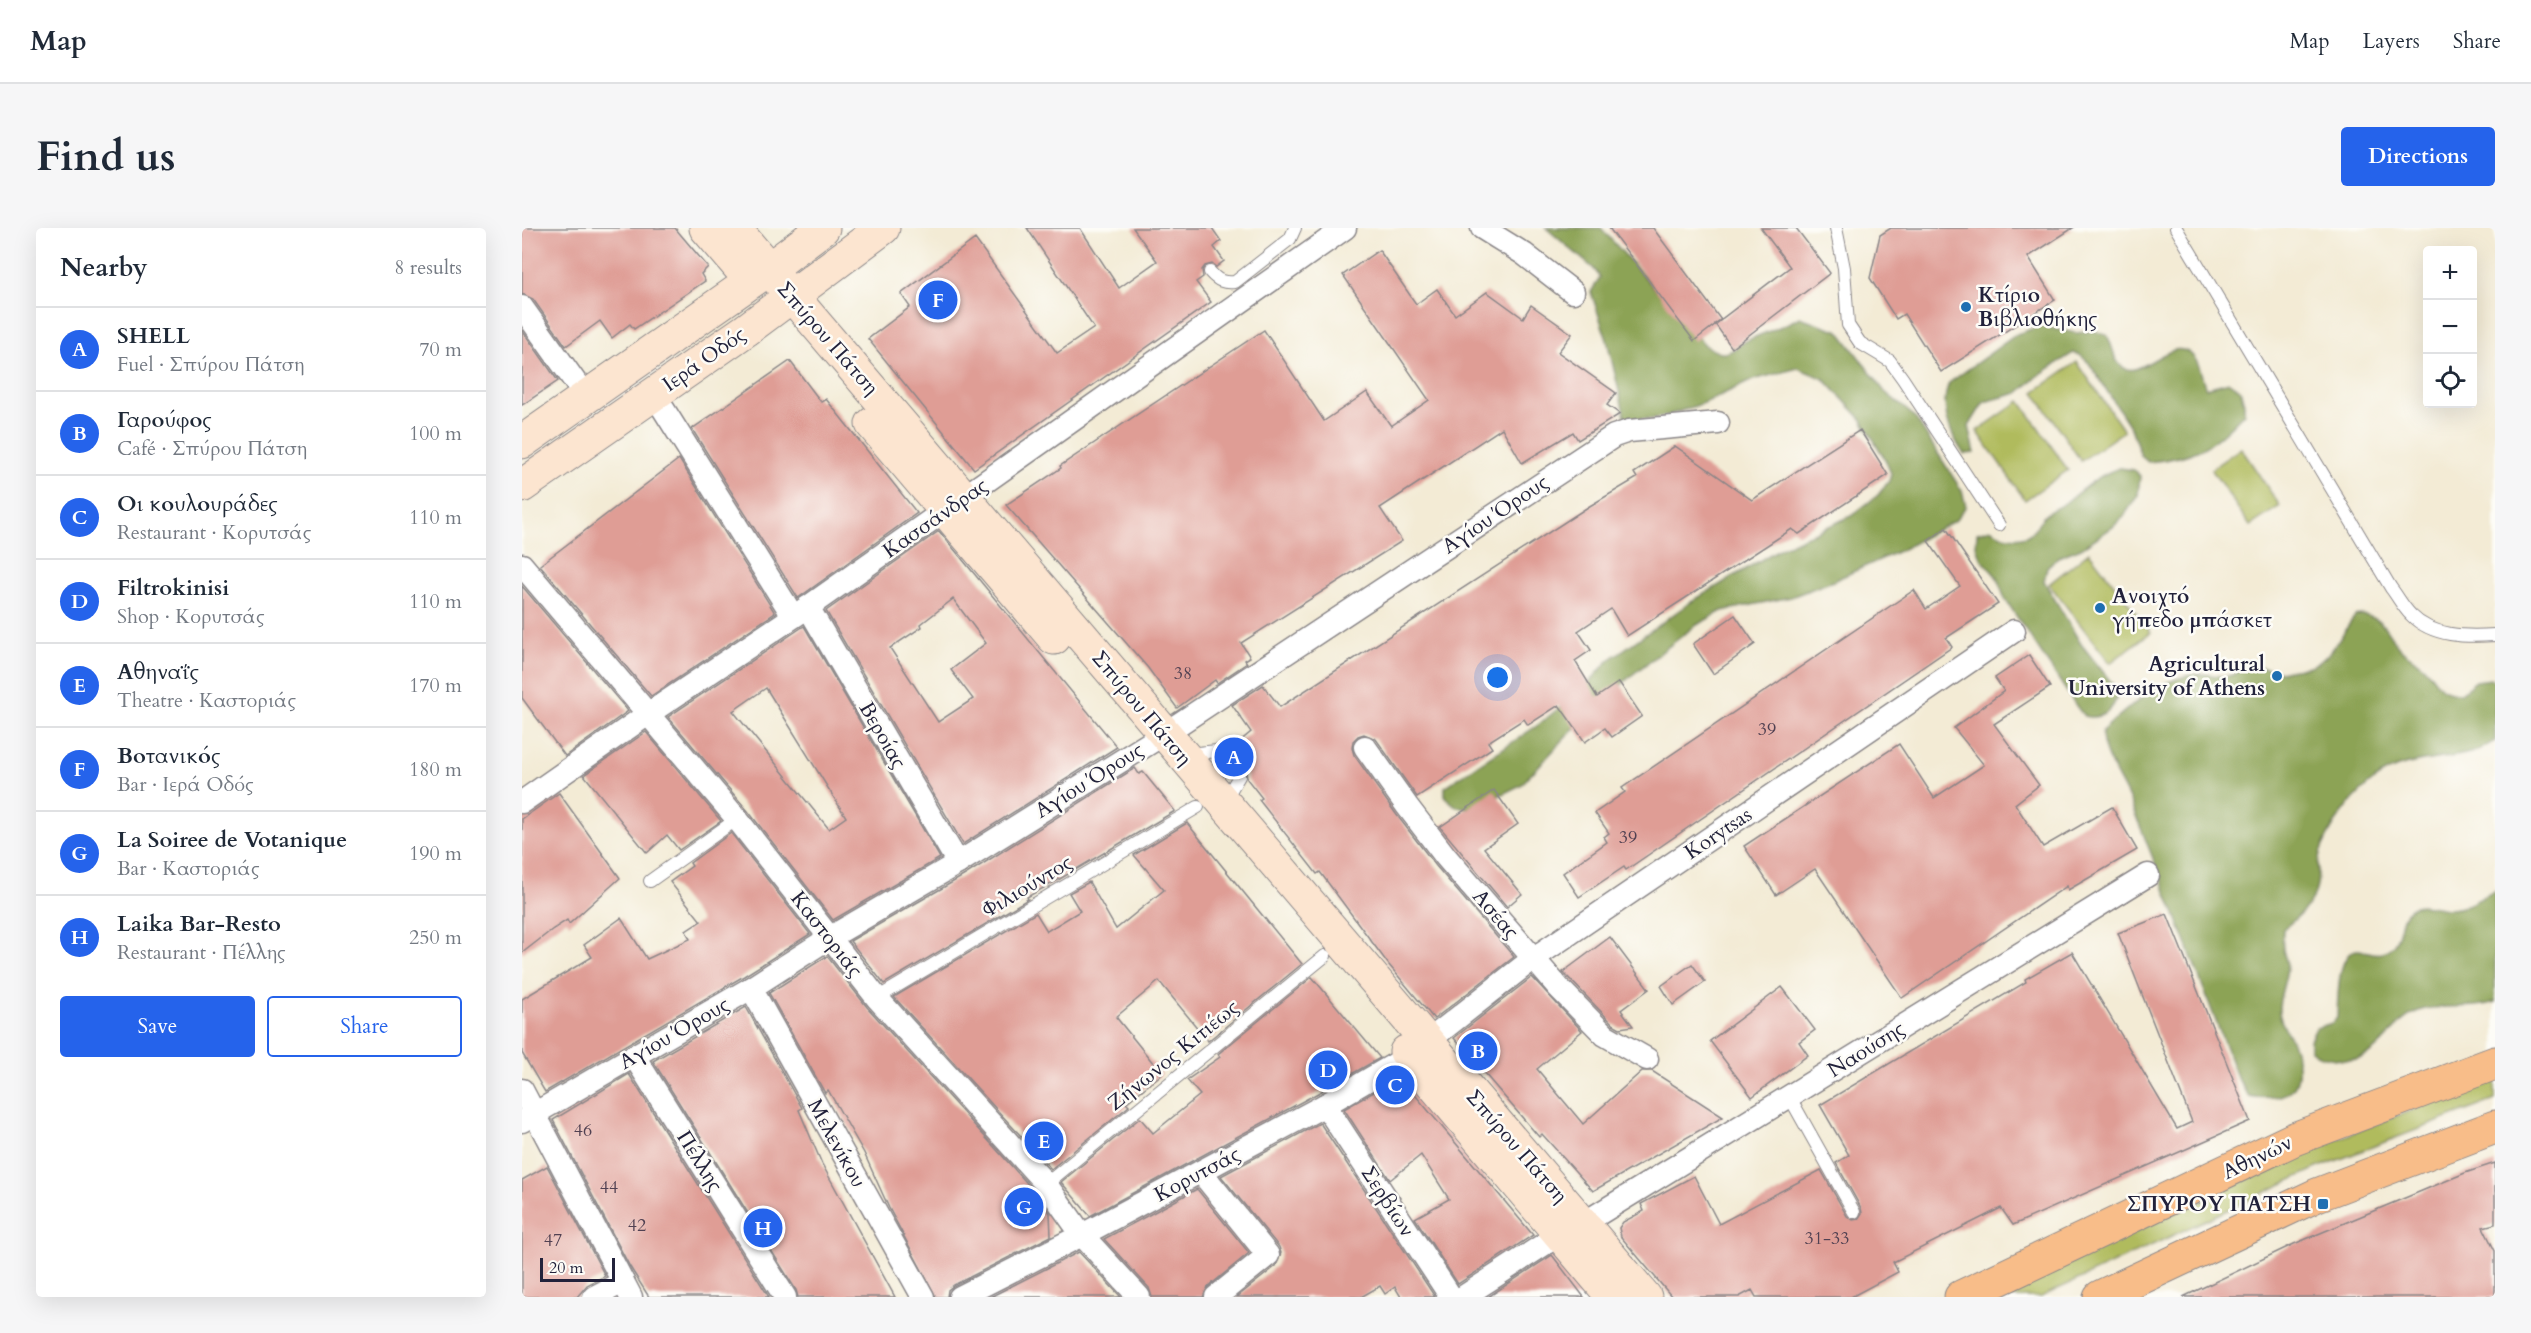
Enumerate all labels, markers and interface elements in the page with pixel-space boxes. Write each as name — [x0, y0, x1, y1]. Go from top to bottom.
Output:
text: Map — [30, 22, 87, 60]
text: Map — [2290, 27, 2330, 56]
text: Layers — [2363, 27, 2420, 56]
text: Share — [2453, 27, 2501, 56]
button: Directions — [2341, 127, 2495, 186]
text: Find us — [36, 128, 176, 185]
map controls — [2423, 246, 2477, 408]
button: + — [2423, 246, 2477, 300]
text: Nearby — [60, 250, 148, 285]
text: 8 results — [394, 254, 462, 281]
street label: Σπύρου Πάτση — [770, 275, 885, 401]
pin: F — [918, 278, 958, 322]
place label: Κτίριο Βιβλιοθήκης — [1978, 281, 2097, 334]
marker: Κτίριο Βιβλιοθήκης — [1959, 300, 1973, 314]
button: − — [2423, 300, 2477, 354]
street label: Ιερά Οδός — [657, 320, 752, 399]
text: SHELL — [117, 321, 190, 351]
text: A — [72, 336, 87, 363]
text: 70 m — [419, 336, 462, 363]
text: Fuel · Σπύρου Πάτση — [117, 351, 305, 378]
button: locate — [2423, 354, 2477, 408]
text: Γαρούφος — [117, 405, 212, 435]
text: B — [72, 420, 87, 447]
text: 100 m — [409, 420, 462, 447]
text: Café · Σπύρου Πάτση — [117, 435, 307, 462]
street label: Αγίου Όρους — [1436, 468, 1554, 561]
street label: Κασσάνδρας — [877, 471, 994, 565]
text: Οι κουλουράδες — [117, 489, 278, 519]
text: C — [72, 504, 87, 531]
text: 110 m — [409, 504, 462, 531]
text: Restaurant · Κορυτσάς — [117, 519, 311, 546]
text: Filtrokinisi — [117, 573, 229, 603]
place label: Ανοιχτό γήπεδο μπάσκετ — [2112, 582, 2272, 635]
text: D — [71, 588, 88, 615]
text: 110 m — [409, 588, 462, 615]
marker: Ανοιχτό γήπεδο μπάσκετ — [2093, 601, 2107, 615]
text: Shop · Κορυτσάς — [117, 603, 264, 630]
street label: Σπύρου Πάτση — [1085, 645, 1198, 772]
place label: Agricultural University of Athens — [2068, 650, 2265, 703]
text: Αθηναΐς — [117, 657, 199, 687]
house number: 38 — [1174, 661, 1192, 686]
your location — [1483, 663, 1512, 692]
marker: Agricultural University of Athens — [2270, 669, 2284, 683]
text: E — [73, 672, 86, 699]
text: 170 m — [409, 672, 462, 699]
text: Theatre · Καστοριάς — [117, 687, 296, 714]
street label: Βεροίας — [852, 697, 913, 774]
house number: 39 — [1758, 717, 1776, 742]
pin: A — [1214, 734, 1254, 780]
street label: Αγίου Όρους — [1029, 736, 1149, 825]
text: Βοτανικός — [117, 741, 220, 771]
text: F — [74, 756, 85, 783]
text: 180 m — [409, 756, 462, 783]
text: Bar · Ιερά Οδός — [117, 771, 254, 798]
street label: Korytsas — [1679, 800, 1758, 867]
text: La Soiree de Votanique — [117, 825, 347, 855]
house number: 39 — [1619, 825, 1637, 850]
text: G — [71, 840, 88, 867]
text: 190 m — [409, 840, 462, 867]
street label: Φιλιούντος — [977, 848, 1078, 925]
text: Bar · Καστοριάς — [117, 855, 260, 882]
street label: Ασέας — [1466, 883, 1526, 946]
street label: Καστοριάς — [784, 885, 869, 983]
text: Laika Bar-Resto — [117, 909, 281, 939]
text: H — [71, 924, 88, 951]
text: 250 m — [409, 924, 462, 951]
text: Restaurant · Πέλλης — [117, 939, 286, 966]
street label: Αγίου Όρους — [614, 990, 735, 1077]
street label: Ζήνωνος Κιτιέως — [1102, 993, 1245, 1117]
button: Save — [60, 996, 255, 1057]
button: Share — [267, 996, 462, 1057]
street label: Ναούσης — [1822, 1014, 1910, 1084]
pin: B — [1458, 1028, 1498, 1074]
pin: D — [1308, 1048, 1348, 1092]
pin: C — [1376, 1062, 1414, 1108]
street label: Σπύρου Πάτση — [1459, 1083, 1574, 1209]
street label: Μελενίκου — [800, 1094, 873, 1193]
house number: 46 — [574, 1118, 592, 1143]
pin: E — [1024, 1118, 1064, 1164]
street label: Πέλλης — [670, 1125, 730, 1197]
street label: Αθηνών — [2217, 1128, 2297, 1187]
street label: Κορυτσάς — [1149, 1140, 1245, 1209]
street label: Σερβίων — [1354, 1160, 1421, 1242]
house number: 44 — [600, 1175, 618, 1200]
pin: G — [1004, 1184, 1044, 1230]
place label: ΣΠΥΡΟΥ ΠΑΤΣΗ — [2127, 1190, 2311, 1219]
marker: ΣΠΥΡΟΥ ΠΑΤΣΗ — [2316, 1197, 2330, 1211]
pin: H — [744, 1206, 782, 1250]
house number: 42 — [628, 1213, 646, 1238]
house number: 31-33 — [1805, 1226, 1849, 1251]
house number: 47 — [544, 1228, 562, 1253]
scale bar — [540, 1255, 615, 1282]
text: 20 m — [549, 1257, 583, 1279]

